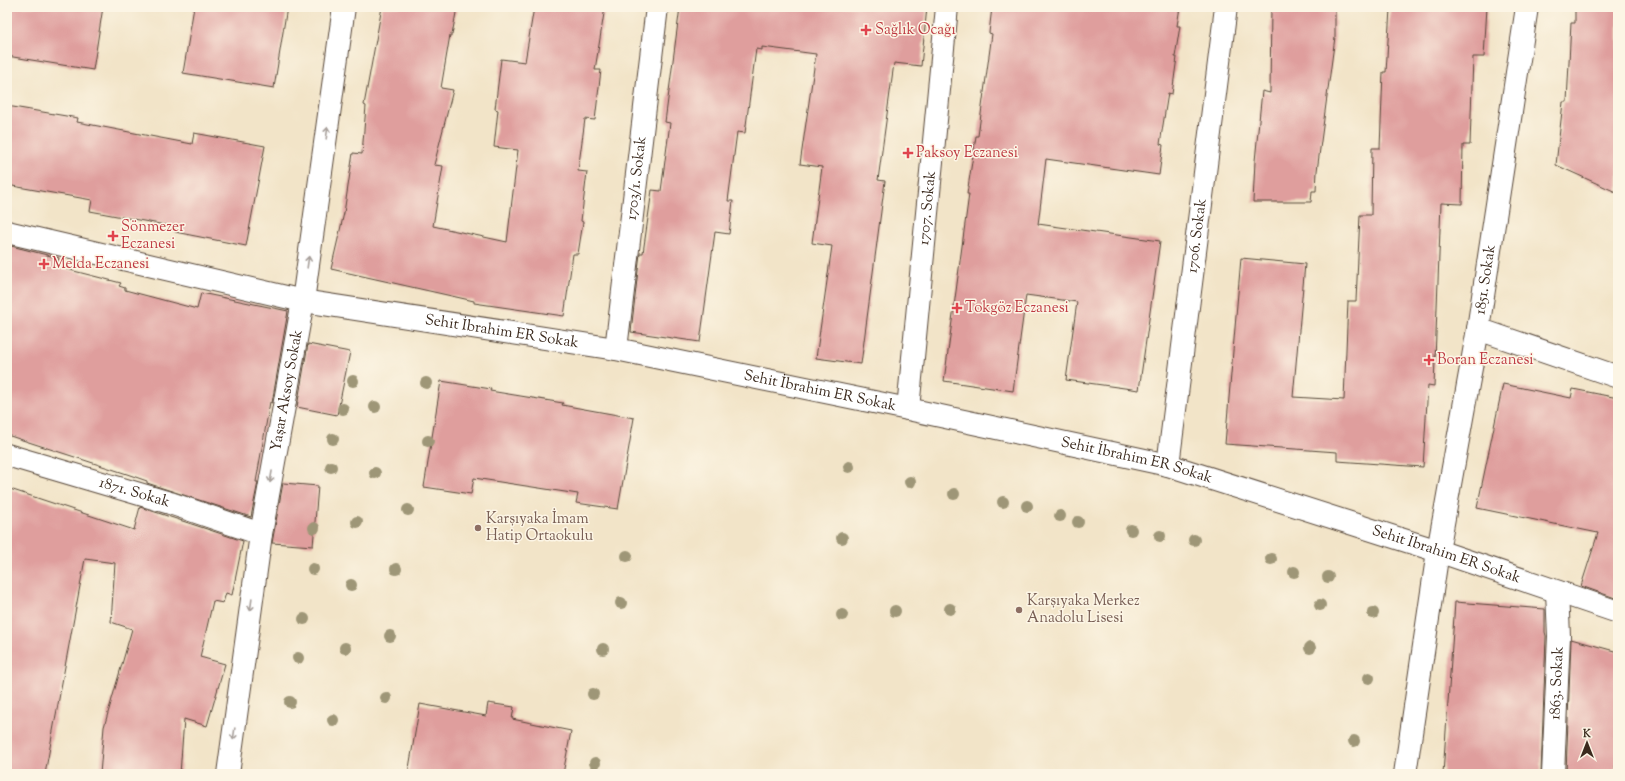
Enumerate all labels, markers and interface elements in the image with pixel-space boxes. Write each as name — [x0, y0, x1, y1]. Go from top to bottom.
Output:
place label: Sağlık Ocağı — [875, 20, 956, 41]
marker: Sağlık Ocağı — [860, 24, 872, 36]
one-way arrow — [323, 127, 331, 140]
street label: 1703/1. Sokak — [621, 135, 652, 221]
place label: Paksoy Eczanesi — [916, 143, 1018, 164]
marker: Paksoy Eczanesi — [903, 148, 913, 158]
street label: 1707. Sokak — [913, 170, 942, 246]
street label: 1706. Sokak — [1182, 197, 1212, 274]
place label: Sönmezer Eczanesi — [121, 217, 185, 255]
marker: Sönmezer Eczanesi — [108, 231, 118, 241]
street label: 1851. Sokak — [1470, 243, 1501, 316]
place label: Melda Eczanesi — [52, 254, 149, 275]
one-way arrow — [304, 256, 312, 269]
marker: Melda Eczanesi — [39, 259, 49, 269]
place label: Tokgöz Eczanesi — [965, 298, 1069, 319]
marker: Tokgöz Eczanesi — [952, 303, 962, 313]
street label: Sehit İbrahim ER Sokak — [423, 309, 580, 354]
street label: Yaşar Aksoy Sokak — [266, 328, 308, 453]
place label: Boran Eczanesi — [1437, 350, 1534, 371]
marker: Boran Eczanesi — [1424, 355, 1434, 365]
street label: Sehit İbrahim ER Sokak — [742, 365, 898, 417]
street label: Sehit İbrahim ER Sokak — [1059, 432, 1215, 489]
one-way arrow — [267, 470, 275, 483]
street label: 1871. Sokak — [97, 472, 172, 513]
place label: Karşıyaka İmam Hatip Ortaokulu — [486, 508, 593, 547]
street label: Sehit İbrahim ER Sokak — [1369, 520, 1523, 589]
marker: Karşıyaka İmam Hatip Ortaokulu — [473, 523, 483, 533]
place label: Karşıyaka Merkez Anadolu Lisesi — [1027, 591, 1140, 629]
one-way arrow — [248, 599, 255, 612]
marker: Karşıyaka Merkez Anadolu Lisesi — [1014, 605, 1024, 615]
street label: 1863. Sokak — [1545, 646, 1569, 720]
north arrow — [1567, 723, 1607, 763]
text: K — [1582, 726, 1591, 742]
one-way arrow — [230, 727, 238, 740]

